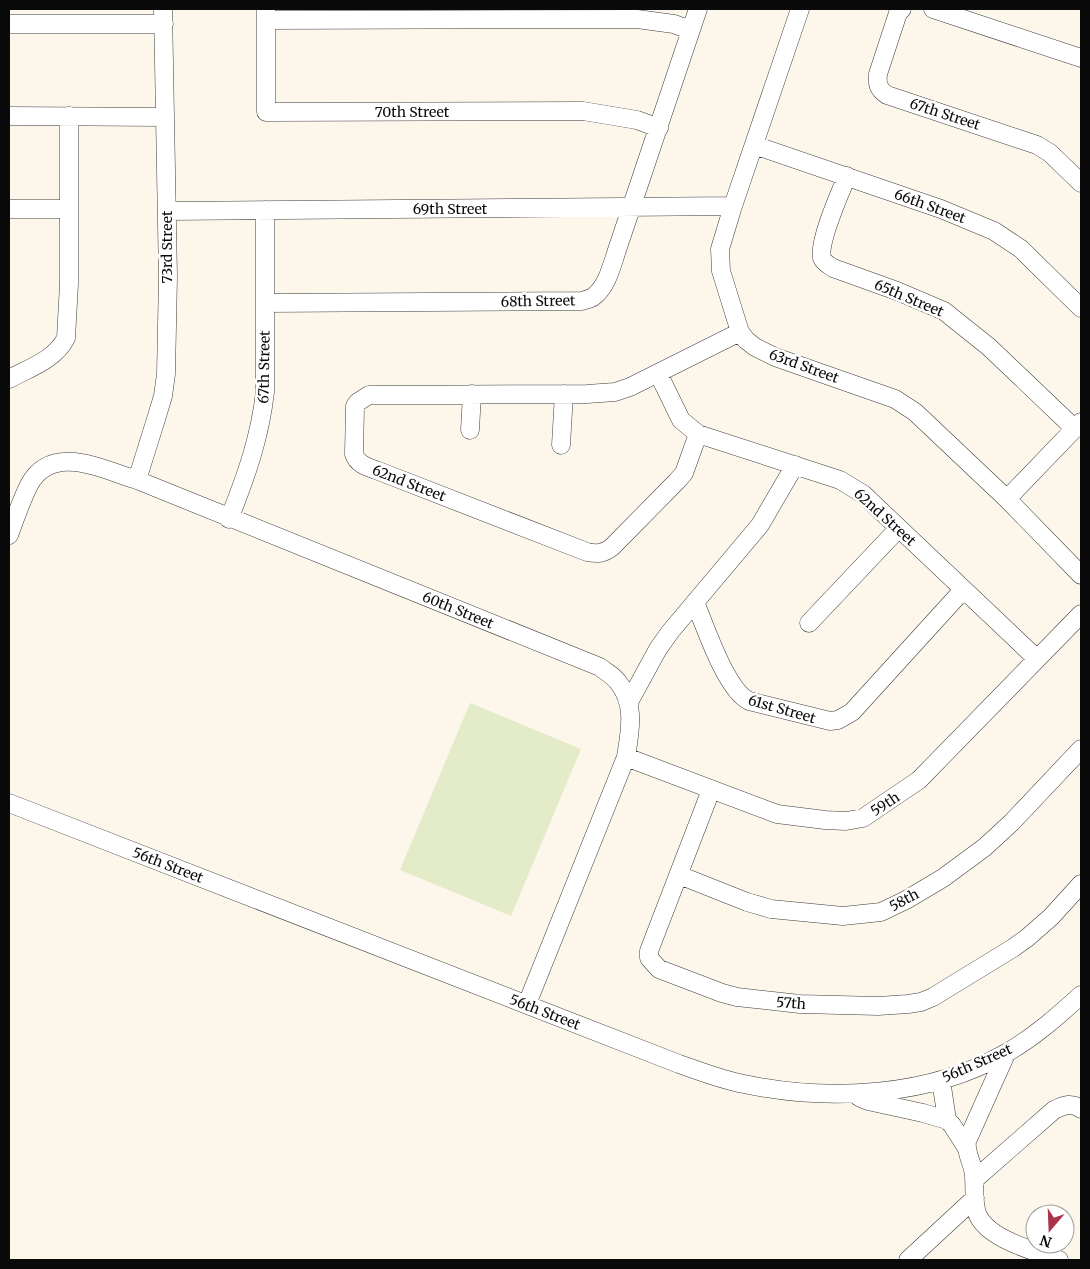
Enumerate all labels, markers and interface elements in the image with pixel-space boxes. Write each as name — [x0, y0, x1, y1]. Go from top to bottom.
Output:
street label: 67th Street — [907, 94, 983, 134]
street label: 70th Street — [375, 103, 450, 121]
street label: 66th Street — [892, 185, 969, 227]
street label: 69th Street — [413, 200, 488, 218]
street label: 73rd Street — [158, 210, 176, 284]
street label: 65th Street — [872, 275, 947, 321]
street label: 68th Street — [500, 291, 576, 311]
street label: 67th Street — [254, 330, 274, 404]
street label: 63rd Street — [767, 345, 842, 387]
street label: 62nd Street — [370, 461, 449, 505]
street label: 62nd Street — [850, 484, 920, 550]
street label: 60th Street — [420, 588, 497, 633]
street label: 61st Street — [746, 691, 818, 727]
street label: 59th — [867, 788, 903, 820]
street label: 56th Street — [130, 843, 206, 887]
street label: 58th — [886, 885, 922, 915]
street label: 56th Street — [507, 990, 583, 1034]
street label: 57th — [775, 993, 807, 1013]
street label: 56th Street — [939, 1039, 1015, 1086]
north arrow — [1025, 1204, 1075, 1254]
text: N — [1038, 1231, 1054, 1252]

